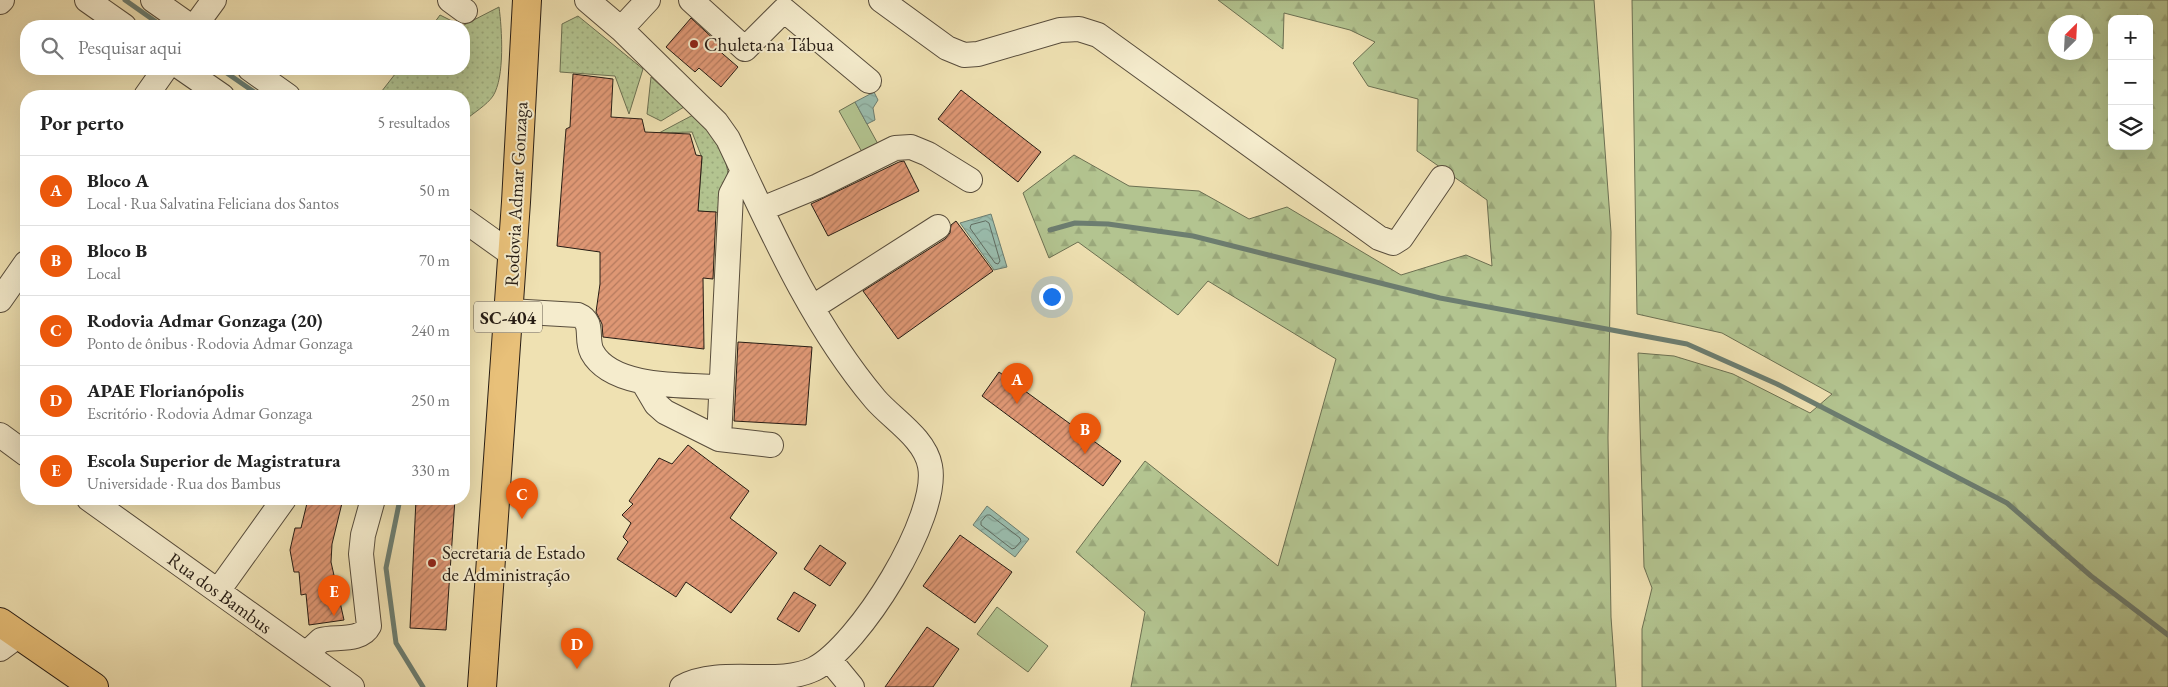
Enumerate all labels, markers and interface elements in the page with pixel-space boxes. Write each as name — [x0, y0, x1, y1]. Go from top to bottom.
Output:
north arrow — [2048, 15, 2093, 60]
map controls — [2108, 15, 2153, 150]
button: + — [2108, 15, 2153, 60]
search box — [20, 20, 470, 75]
place label: Chuleta na Tábua — [704, 32, 834, 57]
icon: search — [38, 34, 66, 62]
text: Pesquisar aqui — [78, 35, 182, 60]
marker: Chuleta na Tábua — [688, 38, 700, 50]
button: − — [2108, 60, 2153, 105]
street label: Rodovia Admar Gonzaga — [499, 100, 533, 287]
button: layers — [2108, 105, 2153, 150]
text: Por perto — [40, 109, 124, 136]
text: 5 resultados — [378, 112, 450, 133]
text: Bloco A — [87, 168, 149, 193]
text: A — [50, 180, 62, 201]
text: 50 m — [419, 180, 450, 201]
text: Local · Rua Salvatina Feliciana dos Santos — [87, 193, 339, 214]
text: Bloco B — [87, 238, 147, 263]
text: B — [51, 250, 61, 271]
text: 70 m — [419, 250, 450, 271]
text: Local — [87, 263, 121, 284]
your location — [1039, 284, 1065, 310]
road number: SC-404 — [474, 302, 542, 332]
text: Rodovia Admar Gonzaga (20) — [87, 308, 323, 333]
text: C — [50, 320, 62, 341]
text: 240 m — [411, 320, 450, 341]
text: Ponto de ônibus · Rodovia Admar Gonzaga — [87, 333, 353, 354]
pin: A — [1001, 363, 1033, 404]
text: APAE Florianópolis — [87, 378, 244, 403]
text: D — [50, 390, 62, 411]
text: 250 m — [411, 390, 450, 411]
text: Escritório · Rodovia Admar Gonzaga — [87, 403, 312, 424]
pin: B — [1069, 413, 1101, 454]
text: Escola Superior de Magistratura — [87, 448, 341, 473]
text: E — [51, 460, 61, 481]
text: 330 m — [411, 460, 450, 481]
text: Universidade · Rua dos Bambus — [87, 473, 281, 494]
pin: C — [506, 478, 538, 519]
place label: Secretaria de Estado de Administração — [442, 540, 585, 587]
street label: Rua dos Bambus — [163, 547, 277, 639]
marker: Secretaria de Estado de Administração — [426, 557, 438, 569]
pin: E — [318, 575, 350, 616]
pin: D — [561, 628, 593, 669]

